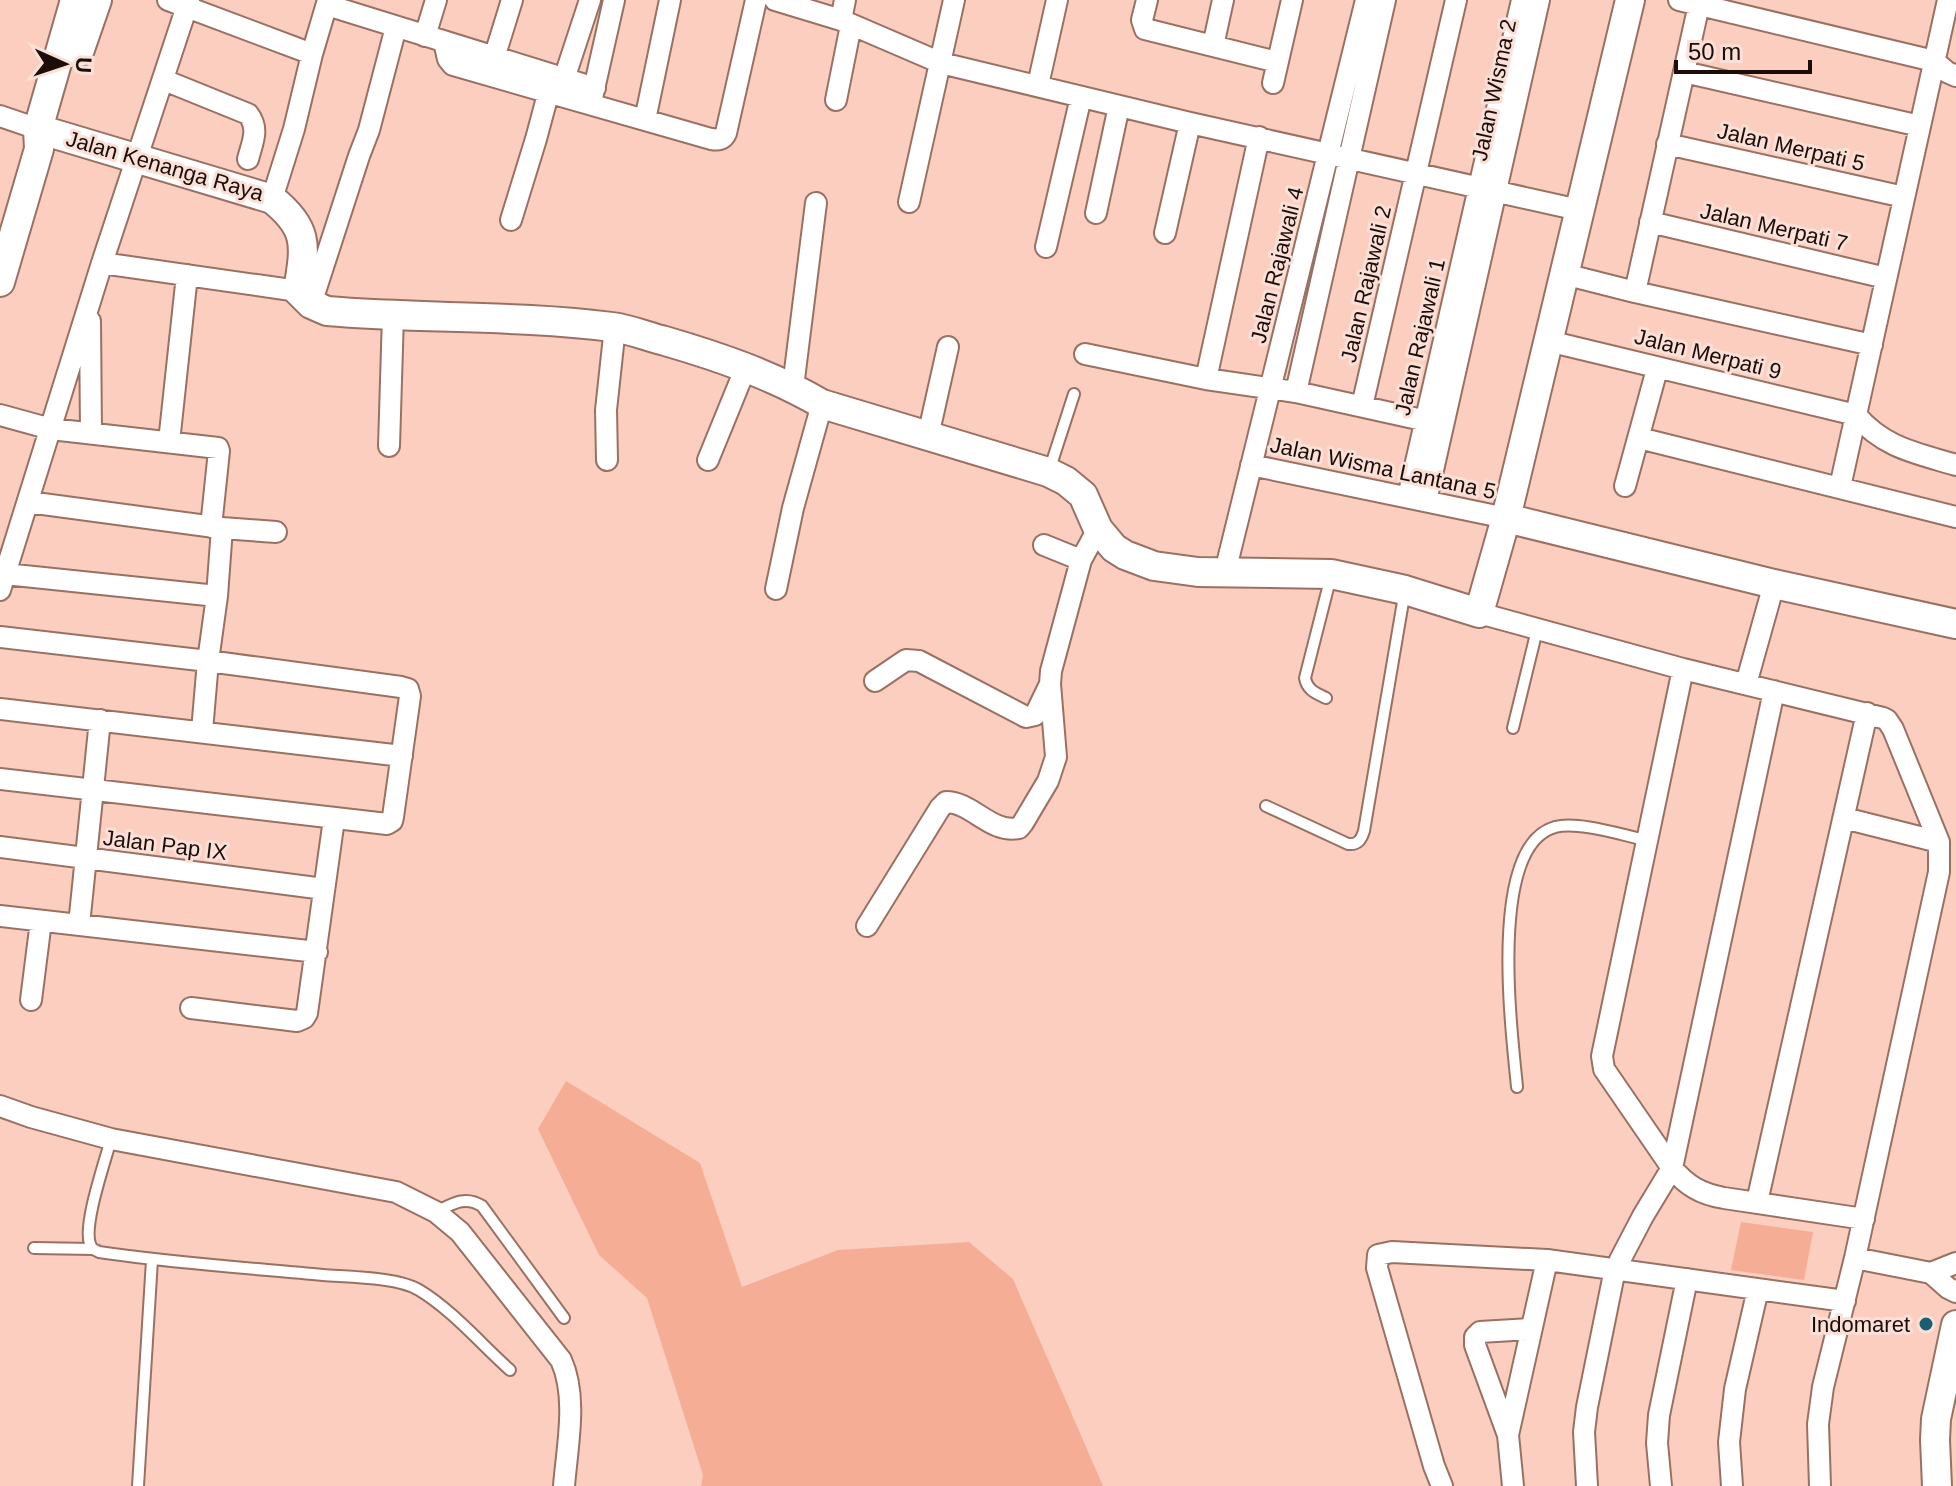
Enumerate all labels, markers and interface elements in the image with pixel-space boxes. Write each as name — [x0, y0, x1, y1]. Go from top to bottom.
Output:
street label: Jalan Wisma 2 — [1467, 17, 1521, 163]
north arrow — [24, 24, 104, 104]
scale bar — [1676, 24, 1810, 74]
text: 50 m — [1688, 38, 1741, 65]
text: U — [71, 56, 96, 74]
street label: Jalan Merpati 5 — [1715, 118, 1867, 176]
street label: Jalan Kenanga Raya — [63, 126, 267, 206]
street label: Jalan Rajawali 4 — [1245, 184, 1309, 346]
street label: Jalan Merpati 7 — [1698, 198, 1850, 256]
street label: Jalan Rajawali 2 — [1336, 203, 1396, 365]
street label: Jalan Rajawali 1 — [1390, 256, 1450, 418]
street label: Jalan Merpati 9 — [1632, 324, 1784, 384]
street label: Jalan Wisma Lantana 5 — [1268, 432, 1498, 504]
street label: Jalan Pap IX — [102, 825, 229, 865]
place label: Indomaret — [1811, 1312, 1910, 1337]
marker: Indomaret — [1917, 1315, 1935, 1333]

